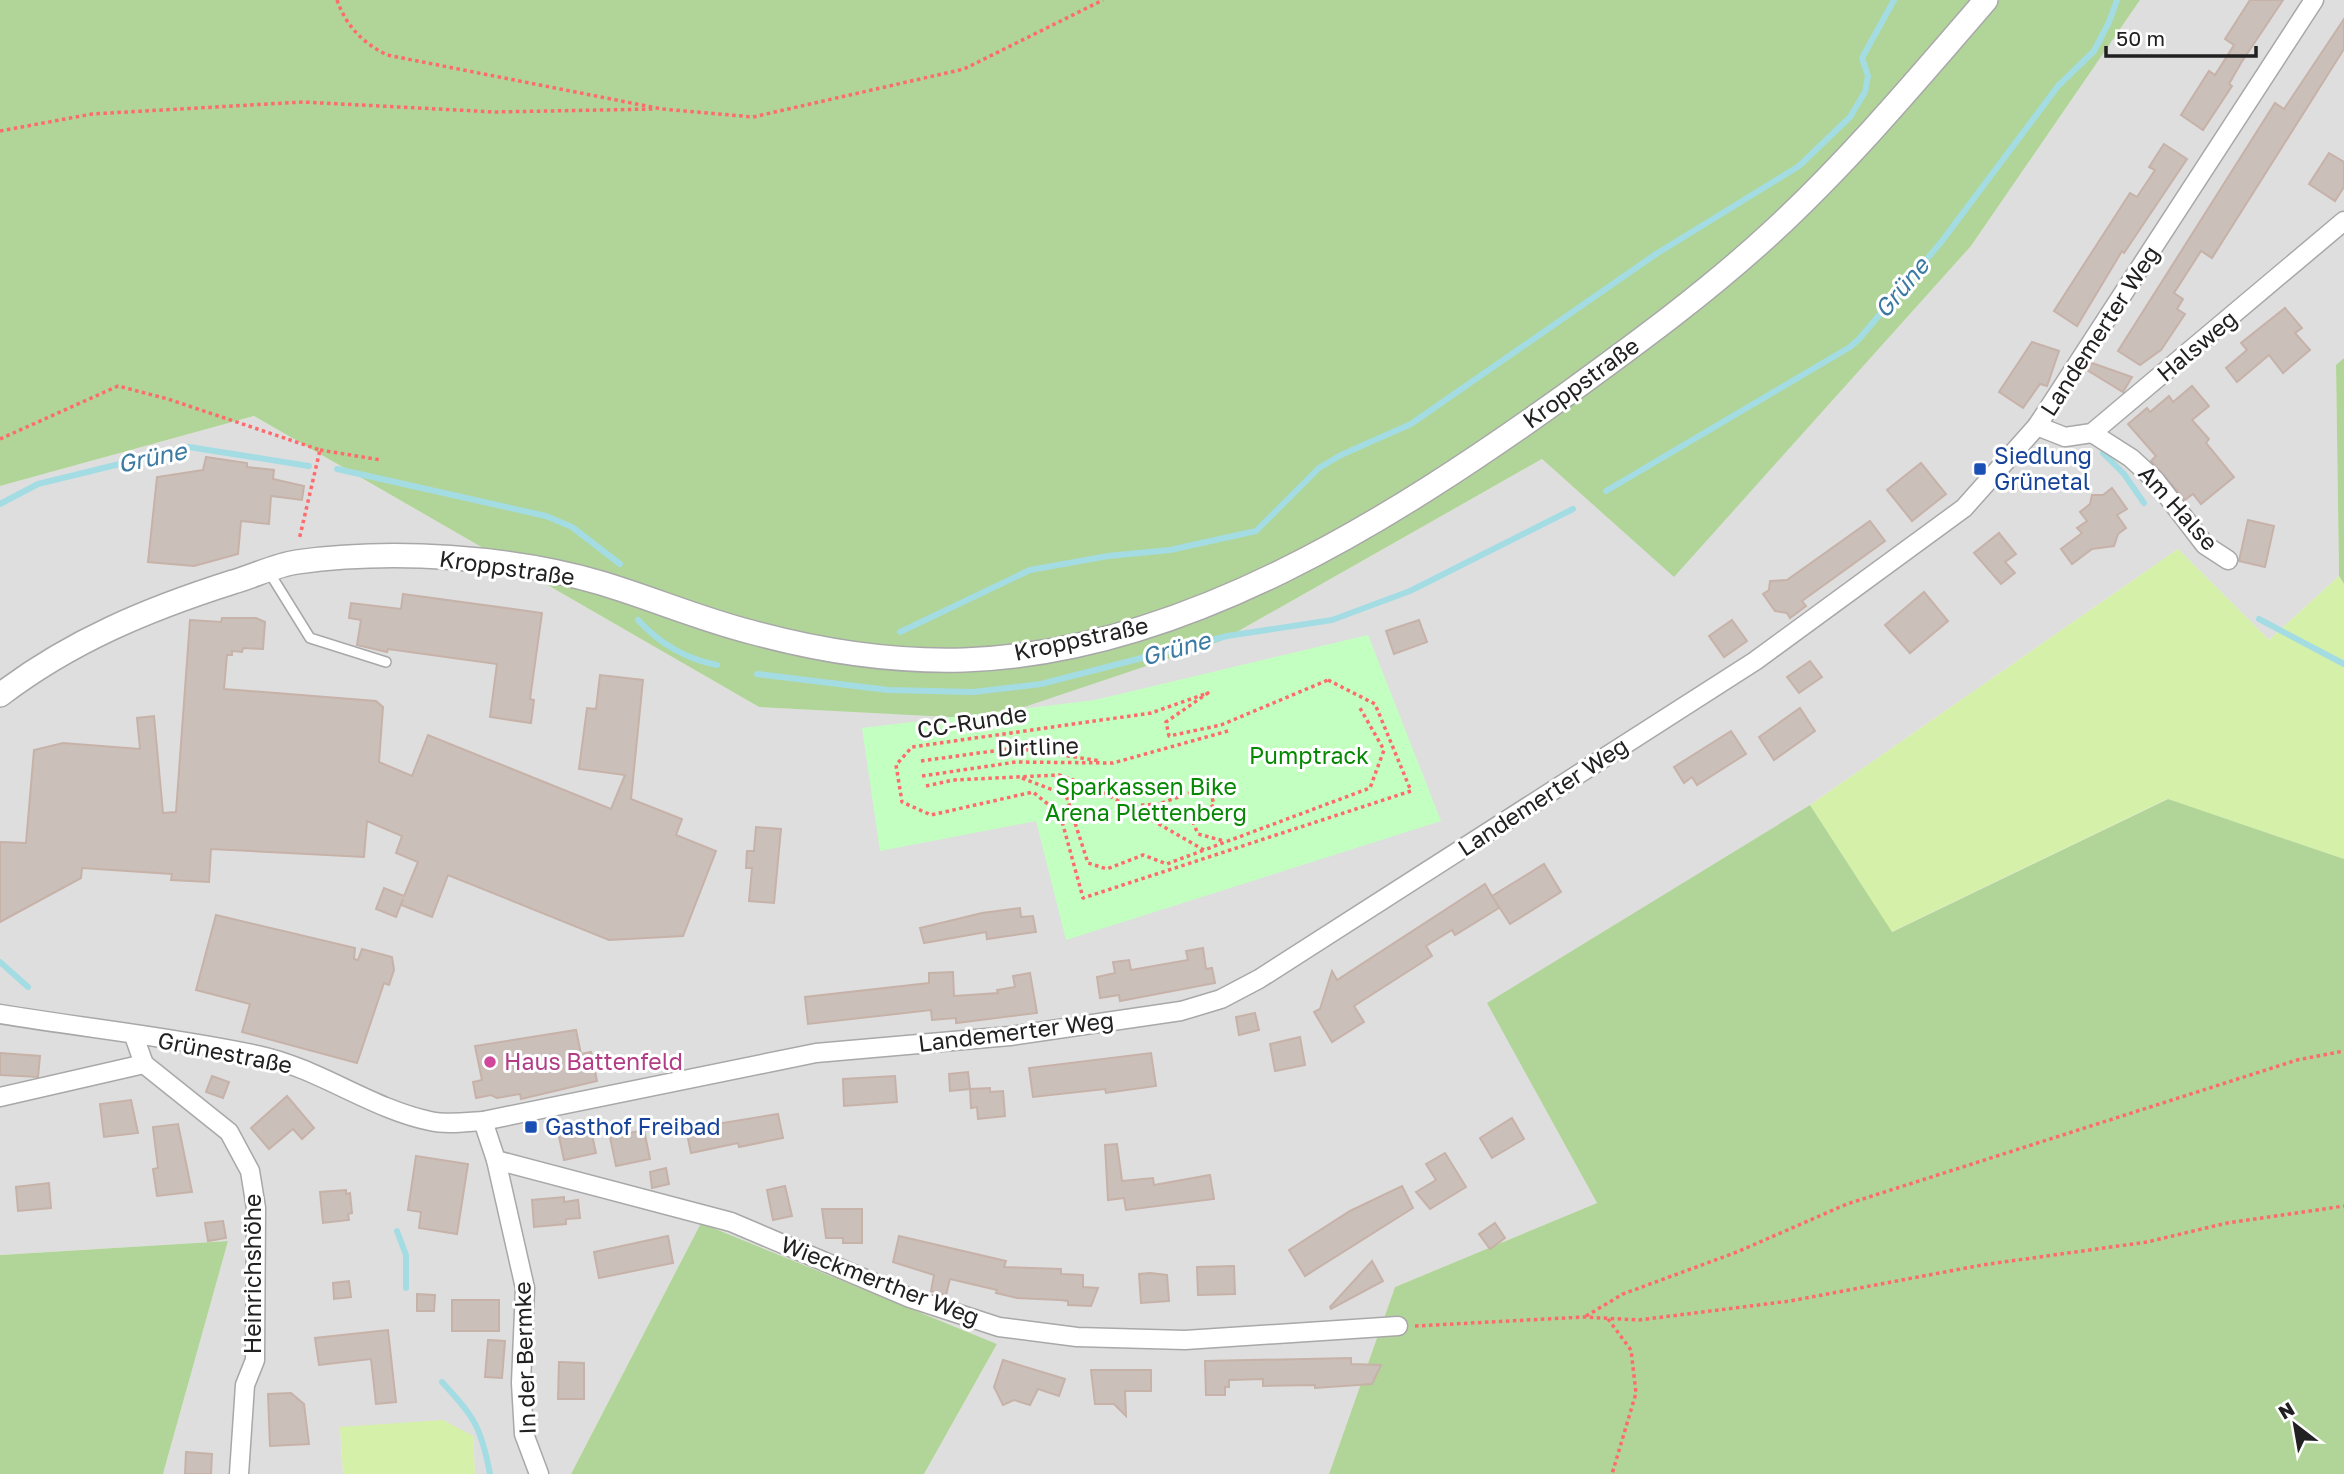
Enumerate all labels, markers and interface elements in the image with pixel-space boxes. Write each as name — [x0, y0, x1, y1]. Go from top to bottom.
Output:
scale bar — [2106, 14, 2256, 58]
text: 50 m — [2116, 25, 2165, 51]
street label: Landemerter Weg — [2034, 240, 2165, 421]
water label: Grüne — [1867, 250, 1936, 323]
street label: Halsweg — [2151, 304, 2242, 387]
street label: Kroppstraße — [1517, 331, 1644, 434]
water label: Grüne — [115, 435, 191, 478]
place label: Siedlung Grünetal — [1994, 441, 2092, 495]
street label: Am Halse — [2133, 459, 2224, 556]
marker: Siedlung Grünetal — [1972, 461, 1988, 477]
street label: Kroppstraße — [438, 544, 577, 590]
street label: Kroppstraße — [1011, 610, 1150, 666]
water label: Grüne — [1138, 624, 1215, 671]
street label: CC-Runde — [915, 699, 1029, 744]
street label: Dirtline — [997, 731, 1079, 761]
street label: Landemerter Weg — [1452, 731, 1633, 862]
park label: Pumptrack — [1249, 741, 1369, 769]
park label: Sparkassen Bike Arena Plettenberg — [1045, 772, 1247, 826]
street label: Landemerter Weg — [916, 1005, 1115, 1057]
street label: Grünestraße — [156, 1025, 295, 1079]
place label: Haus Battenfeld — [504, 1047, 683, 1075]
marker: Haus Battenfeld — [482, 1054, 498, 1070]
place label: Gasthof Freibad — [545, 1112, 721, 1140]
marker: Gasthof Freibad — [523, 1119, 539, 1135]
street label: Heinrichshöhe — [238, 1194, 266, 1354]
street label: Wieckmerther Weg — [777, 1229, 984, 1331]
street label: In der Bermke — [507, 1281, 541, 1435]
north arrow — [2260, 1390, 2330, 1460]
text: N — [2274, 1396, 2298, 1424]

